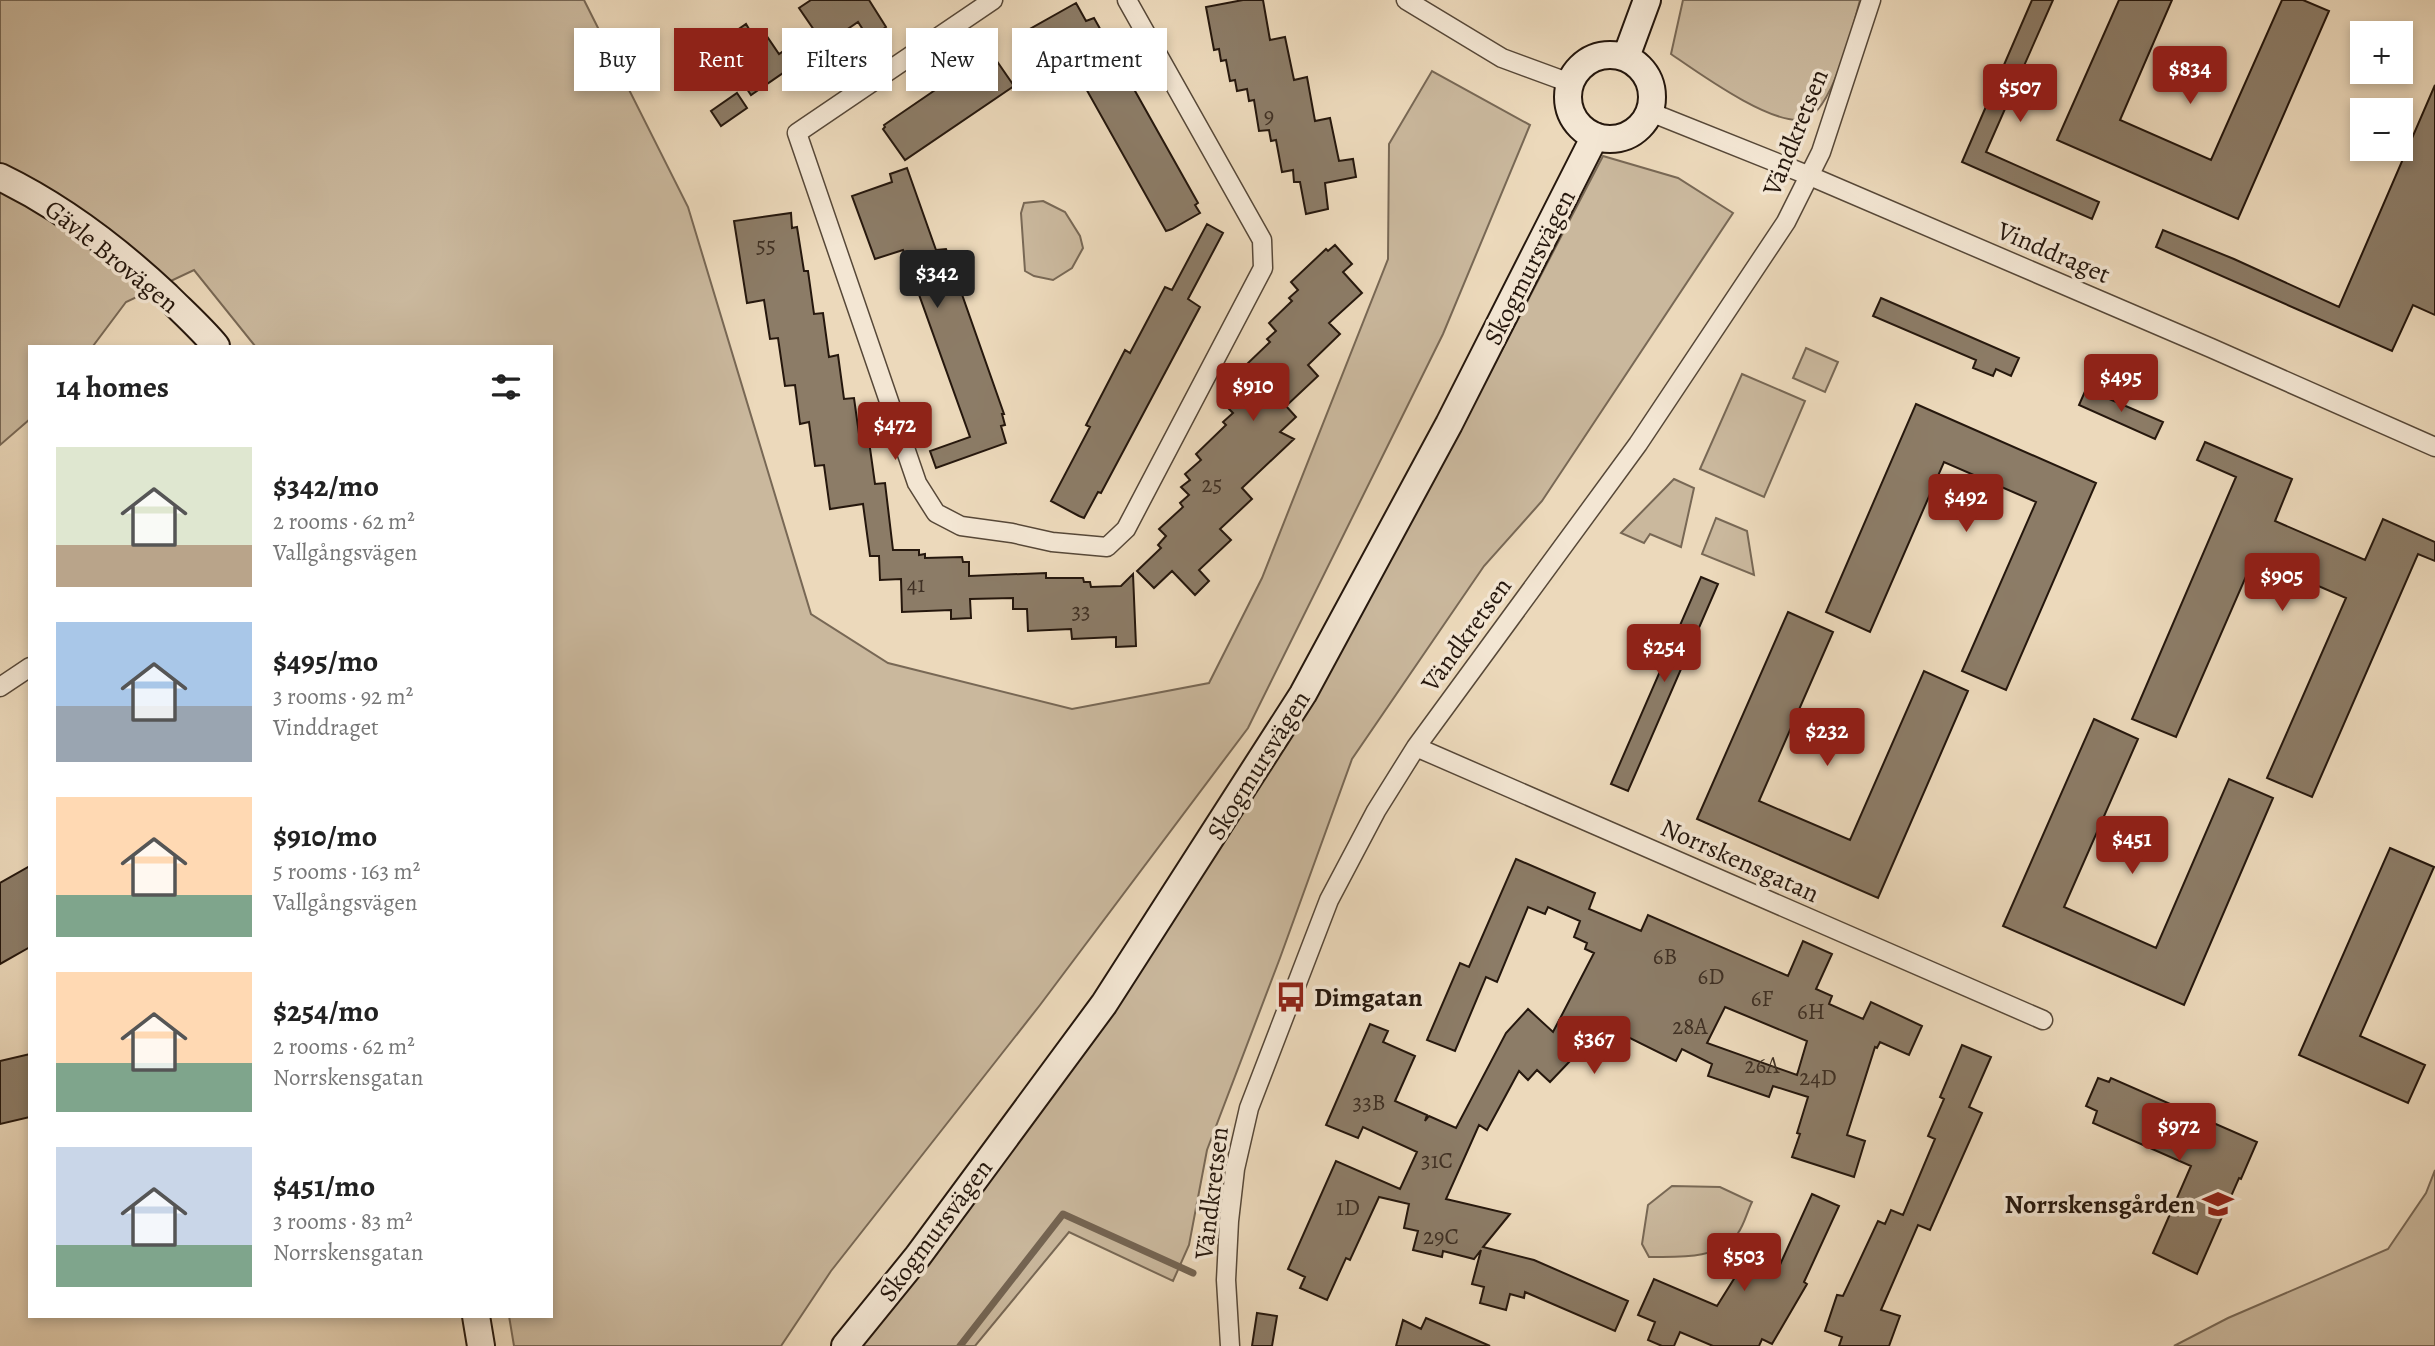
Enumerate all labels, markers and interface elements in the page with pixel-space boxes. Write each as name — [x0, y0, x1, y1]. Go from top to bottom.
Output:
map controls — [2350, 21, 2413, 161]
button: + — [2350, 21, 2413, 84]
chip: Buy — [574, 28, 660, 91]
chip: Rent — [674, 28, 768, 91]
chip: Filters — [782, 28, 892, 91]
chip: New — [906, 28, 998, 91]
chip: Apartment — [1012, 28, 1167, 91]
pin: $834 — [2149, 46, 2231, 106]
text: $834 — [2169, 53, 2211, 84]
street label: Vändkretsen — [1754, 64, 1837, 201]
pin: $507 — [1979, 64, 2061, 124]
text: $507 — [1999, 71, 2041, 102]
button: − — [2350, 98, 2413, 161]
house number: 9 — [1264, 100, 1274, 131]
street label: Skogmursvägen — [1475, 183, 1584, 351]
street label: Gävle Brovägen — [37, 191, 186, 321]
street label: Vinddraget — [1991, 213, 2116, 292]
house number: 55 — [756, 230, 776, 261]
pin: $342 — [896, 250, 978, 310]
text: $342 — [916, 257, 958, 288]
pin: $495 — [2080, 354, 2162, 414]
text: $495 — [2100, 361, 2142, 392]
pin: $910 — [1212, 364, 1294, 423]
text: 14 homes — [56, 367, 169, 407]
icon: filters — [487, 368, 525, 406]
text: $910 — [1232, 370, 1274, 401]
pin: $472 — [854, 402, 936, 462]
text: $472 — [874, 409, 916, 440]
text: $342/mo — [273, 466, 379, 506]
house number: 25 — [1202, 469, 1222, 500]
icon: home — [112, 475, 196, 559]
pin: $492 — [1925, 475, 2007, 534]
text: $492 — [1944, 481, 1988, 512]
text: 2 rooms · 62 m² — [273, 506, 415, 537]
text: Vallgångsvägen — [273, 537, 417, 568]
pin: $905 — [2241, 554, 2323, 613]
text: $905 — [2261, 560, 2303, 591]
house number: 41 — [907, 569, 925, 600]
street label: Vändkretsen — [1412, 570, 1520, 699]
house number: 33 — [1071, 596, 1091, 627]
pin: $254 — [1623, 624, 1705, 684]
text: $254 — [1643, 631, 1685, 662]
text: $495/mo — [273, 641, 378, 681]
icon: home — [112, 650, 196, 734]
text: 3 rooms · 92 m² — [273, 681, 413, 712]
street label: Skogmursvägen — [1198, 684, 1318, 847]
pin: $232 — [1786, 708, 1868, 768]
text: Vinddraget — [273, 712, 379, 743]
text: $232 — [1806, 715, 1848, 746]
street label: Norrskensgatan — [1655, 810, 1825, 911]
text: $910/mo — [273, 816, 377, 856]
pin: $451 — [2091, 816, 2173, 876]
text: $451 — [2112, 823, 2152, 854]
icon: home — [112, 825, 196, 909]
text: 5 rooms · 163 m² — [273, 856, 420, 887]
text: Vallgångsvägen — [273, 887, 417, 918]
house number: 6B — [1653, 941, 1677, 972]
house number: 6D — [1698, 961, 1724, 992]
bus stop icon: Dimgatan — [1274, 980, 1308, 1014]
place label: Dimgatan — [1314, 980, 1423, 1015]
house number: 6F — [1751, 983, 1773, 1014]
text: $254/mo — [273, 991, 379, 1031]
house number: 6H — [1797, 996, 1825, 1027]
icon: home — [112, 1000, 196, 1084]
house number: 28A — [1672, 1011, 1708, 1042]
pin: $367 — [1553, 1016, 1635, 1076]
text: $367 — [1573, 1023, 1615, 1054]
text: 2 rooms · 62 m² — [273, 1031, 415, 1062]
house number: 26A — [1745, 1050, 1780, 1081]
text: Norrskensgatan — [273, 1062, 423, 1093]
house number: 24D — [1799, 1062, 1837, 1093]
house number: 33B — [1353, 1087, 1385, 1118]
pin: $972 — [2138, 1104, 2220, 1163]
text: $972 — [2158, 1110, 2200, 1141]
street label: Vändkretsen — [1186, 1125, 1237, 1262]
house number: 31C — [1421, 1145, 1453, 1176]
street label: Skogmursvägen — [870, 1152, 1001, 1309]
text: $451/mo — [273, 1166, 375, 1206]
icon: home — [112, 1175, 196, 1259]
place label: Norrskensgården — [2005, 1187, 2195, 1222]
school or university icon: Norrskensgården — [2201, 1187, 2235, 1221]
house number: 1D — [1336, 1192, 1360, 1223]
text: 3 rooms · 83 m² — [273, 1206, 413, 1237]
house number: 29C — [1423, 1221, 1459, 1252]
pin: $503 — [1703, 1234, 1785, 1293]
text: Norrskensgatan — [273, 1237, 423, 1268]
text: $503 — [1723, 1240, 1765, 1271]

